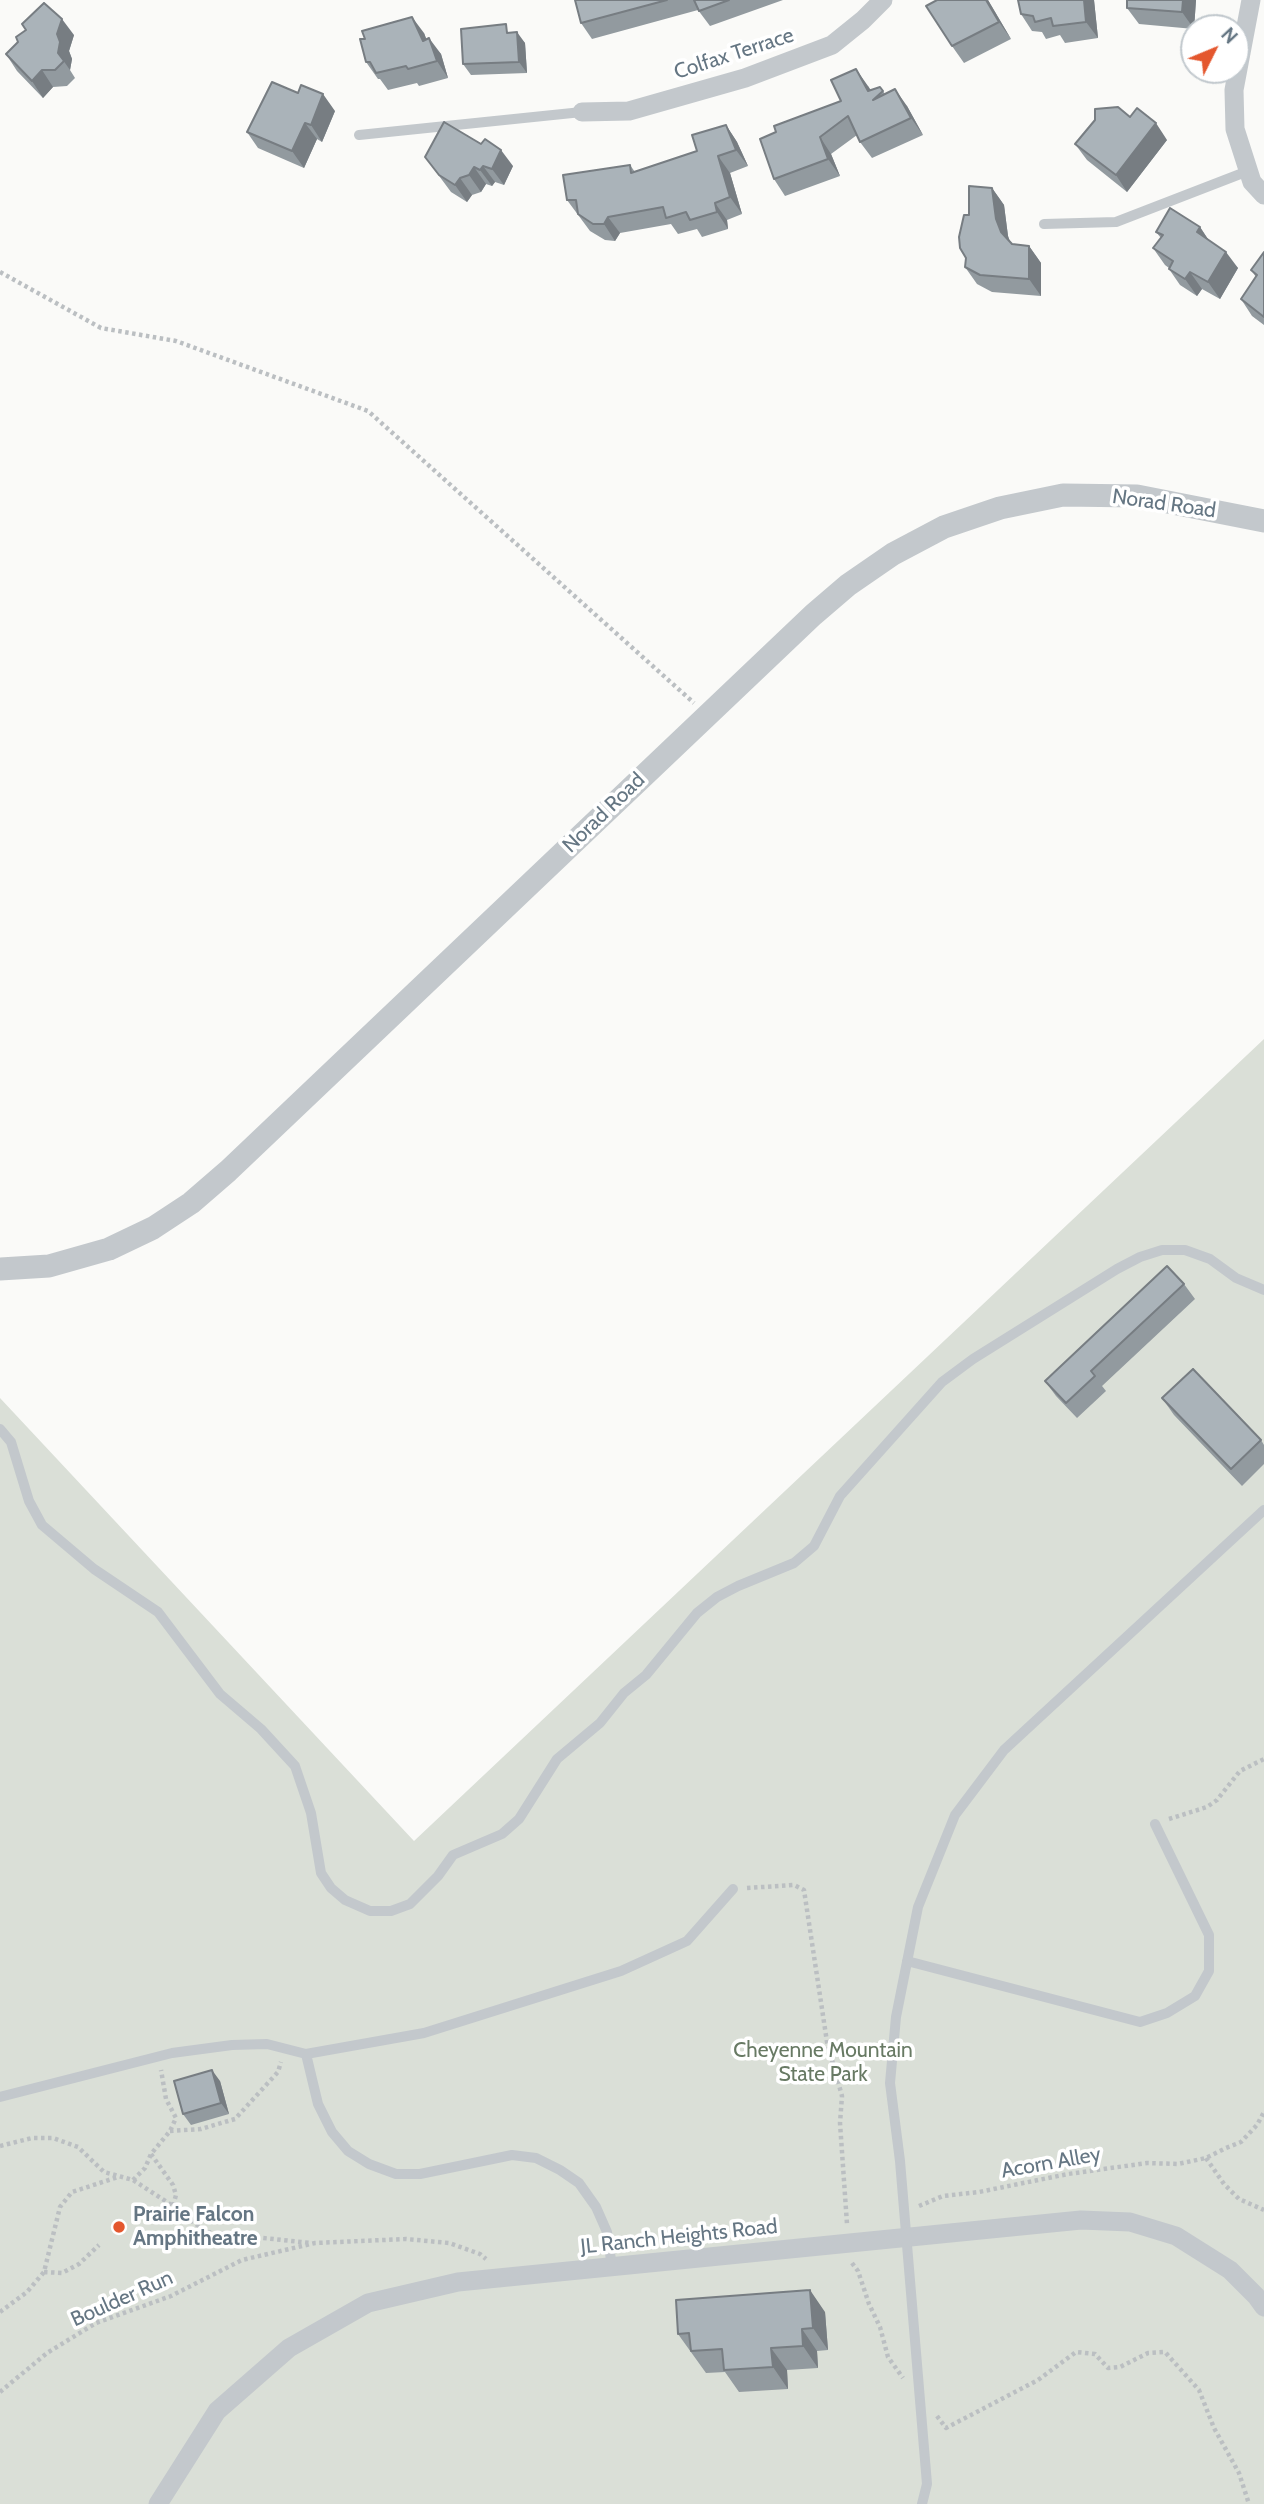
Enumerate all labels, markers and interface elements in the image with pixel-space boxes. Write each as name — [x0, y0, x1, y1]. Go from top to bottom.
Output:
north arrow — [1180, 14, 1250, 84]
street label: Colfax Terrace — [671, 23, 797, 85]
text: N — [1216, 23, 1242, 48]
street label: Norad Road — [1110, 484, 1218, 524]
street label: Norad Road — [558, 768, 650, 858]
park label: Cheyenne Mountain State Park — [733, 2038, 913, 2088]
street label: Acorn Alley — [999, 2142, 1103, 2184]
place label: Prairie Falcon Amphitheatre — [133, 2202, 258, 2252]
street label: JL Ranch Heights Road — [579, 2214, 779, 2260]
marker: Prairie Falcon Amphitheatre — [111, 2219, 127, 2235]
street label: Boulder Run — [67, 2265, 177, 2333]

